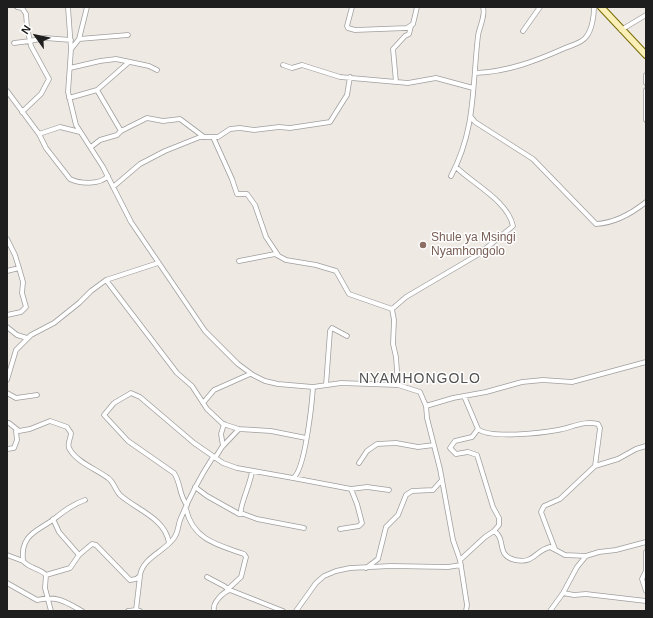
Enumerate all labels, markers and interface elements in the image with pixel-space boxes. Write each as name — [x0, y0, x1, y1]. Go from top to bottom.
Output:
north arrow — [16, 16, 56, 56]
text: N — [19, 23, 33, 36]
place label: Shule ya Msingi Nyamhongolo — [431, 231, 516, 259]
marker: Shule ya Msingi Nyamhongolo — [418, 240, 428, 250]
district label: NYAMHONGOLO — [359, 371, 481, 387]

